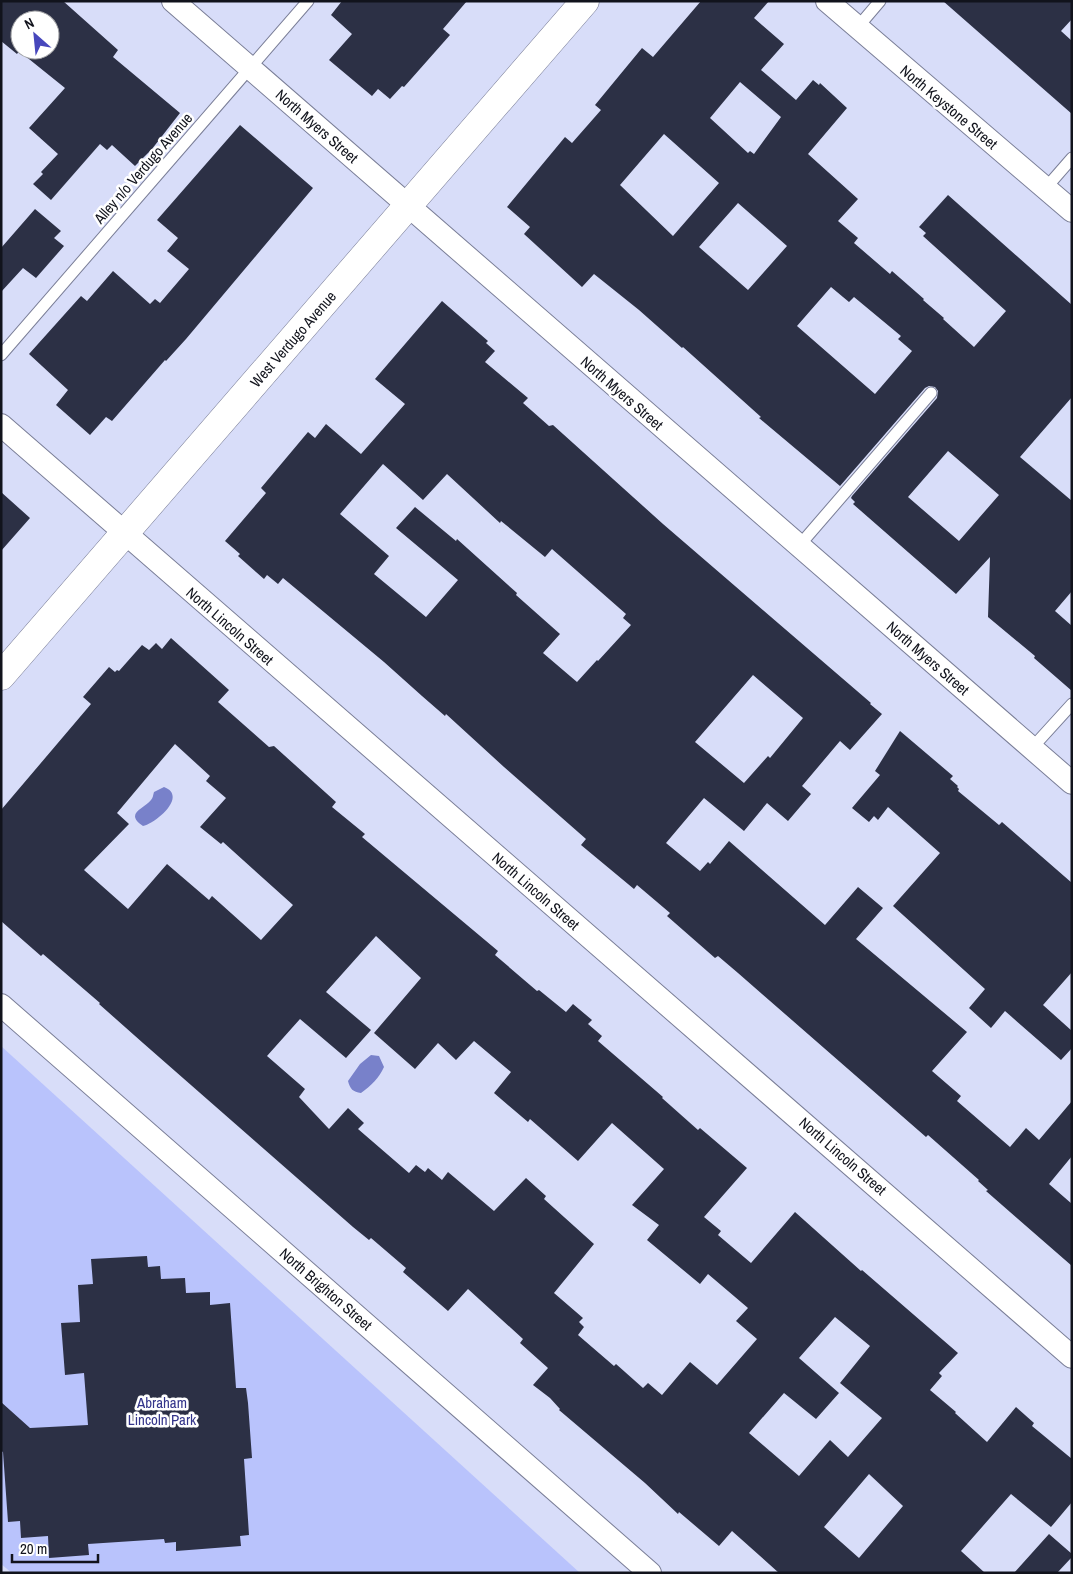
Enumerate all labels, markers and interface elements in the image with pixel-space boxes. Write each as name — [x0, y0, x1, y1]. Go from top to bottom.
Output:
north arrow — [10, 10, 60, 60]
text: N — [21, 14, 37, 33]
street label: North Keystone Street — [896, 60, 1003, 154]
street label: North Myers Street — [271, 84, 363, 168]
street label: Alley n/o Verdugo Avenue — [88, 108, 197, 229]
street label: West Verdugo Avenue — [245, 286, 341, 392]
street label: North Myers Street — [576, 351, 668, 435]
street label: North Lincoln Street — [182, 582, 279, 670]
street label: North Myers Street — [882, 616, 974, 700]
street label: North Lincoln Street — [488, 847, 585, 935]
street label: North Lincoln Street — [795, 1112, 892, 1200]
street label: North Brighton Street — [275, 1243, 377, 1335]
park label: Abraham Lincoln Park — [128, 1392, 197, 1430]
scale bar — [12, 1532, 99, 1564]
text: 20 m — [20, 1538, 47, 1559]

